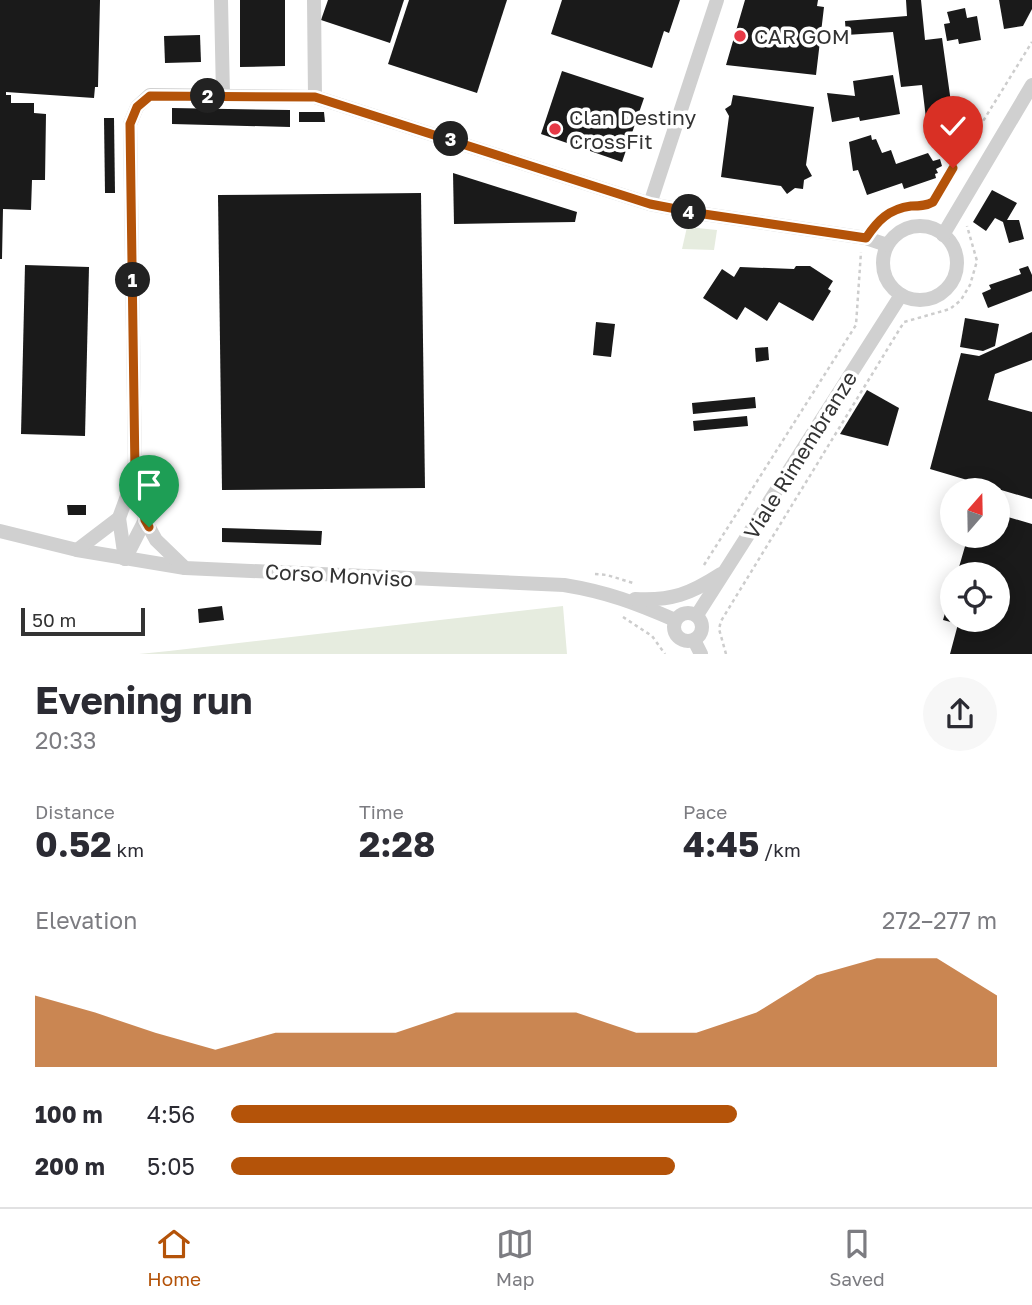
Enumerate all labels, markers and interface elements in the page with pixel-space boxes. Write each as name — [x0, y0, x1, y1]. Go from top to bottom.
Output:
place label: CAR GOM — [754, 23, 850, 49]
marker: CAR GOM — [732, 28, 748, 44]
pin: 2 — [190, 78, 226, 114]
text: 2 — [202, 84, 213, 107]
pin — [923, 96, 983, 168]
place label: Clan Destiny CrossFit — [569, 104, 697, 154]
icon: check — [934, 107, 972, 145]
marker: Clan Destiny CrossFit — [547, 121, 563, 137]
pin: 3 — [434, 122, 468, 156]
text: 3 — [445, 127, 456, 150]
pin: 4 — [672, 194, 706, 230]
text: 4 — [683, 200, 694, 223]
pin: 1 — [116, 262, 150, 298]
text: 1 — [128, 268, 137, 291]
street label: Viale Rimembranze — [738, 366, 862, 544]
pin — [119, 455, 179, 527]
icon: arrive — [130, 466, 168, 504]
north arrow — [940, 478, 1010, 548]
map controls — [940, 478, 1010, 632]
street label: Corso Monviso — [264, 558, 414, 592]
button: locate — [940, 562, 1010, 632]
scale bar — [21, 605, 145, 637]
text: 50 m — [32, 608, 76, 631]
text: Evening run — [35, 677, 253, 722]
button: share — [923, 677, 997, 751]
text: 20:33 — [35, 726, 96, 754]
text: Distance — [35, 800, 115, 823]
text: Time — [359, 800, 404, 823]
text: Pace — [683, 800, 727, 823]
text: 0.52 — [35, 823, 112, 865]
text: 2:28 — [359, 823, 435, 865]
text: 4:45 — [683, 823, 759, 865]
text: km — [112, 838, 144, 861]
text: /km — [759, 838, 801, 861]
text: Elevation — [35, 906, 137, 934]
text: 272–277 m — [882, 906, 997, 934]
text: 100 m — [35, 1100, 103, 1128]
text: 4:56 — [147, 1100, 195, 1128]
text: 200 m — [35, 1152, 105, 1180]
text: 5:05 — [147, 1152, 195, 1180]
tab: Home — [147, 1225, 201, 1290]
tab: Map — [496, 1225, 534, 1290]
tab: Saved — [829, 1225, 885, 1290]

